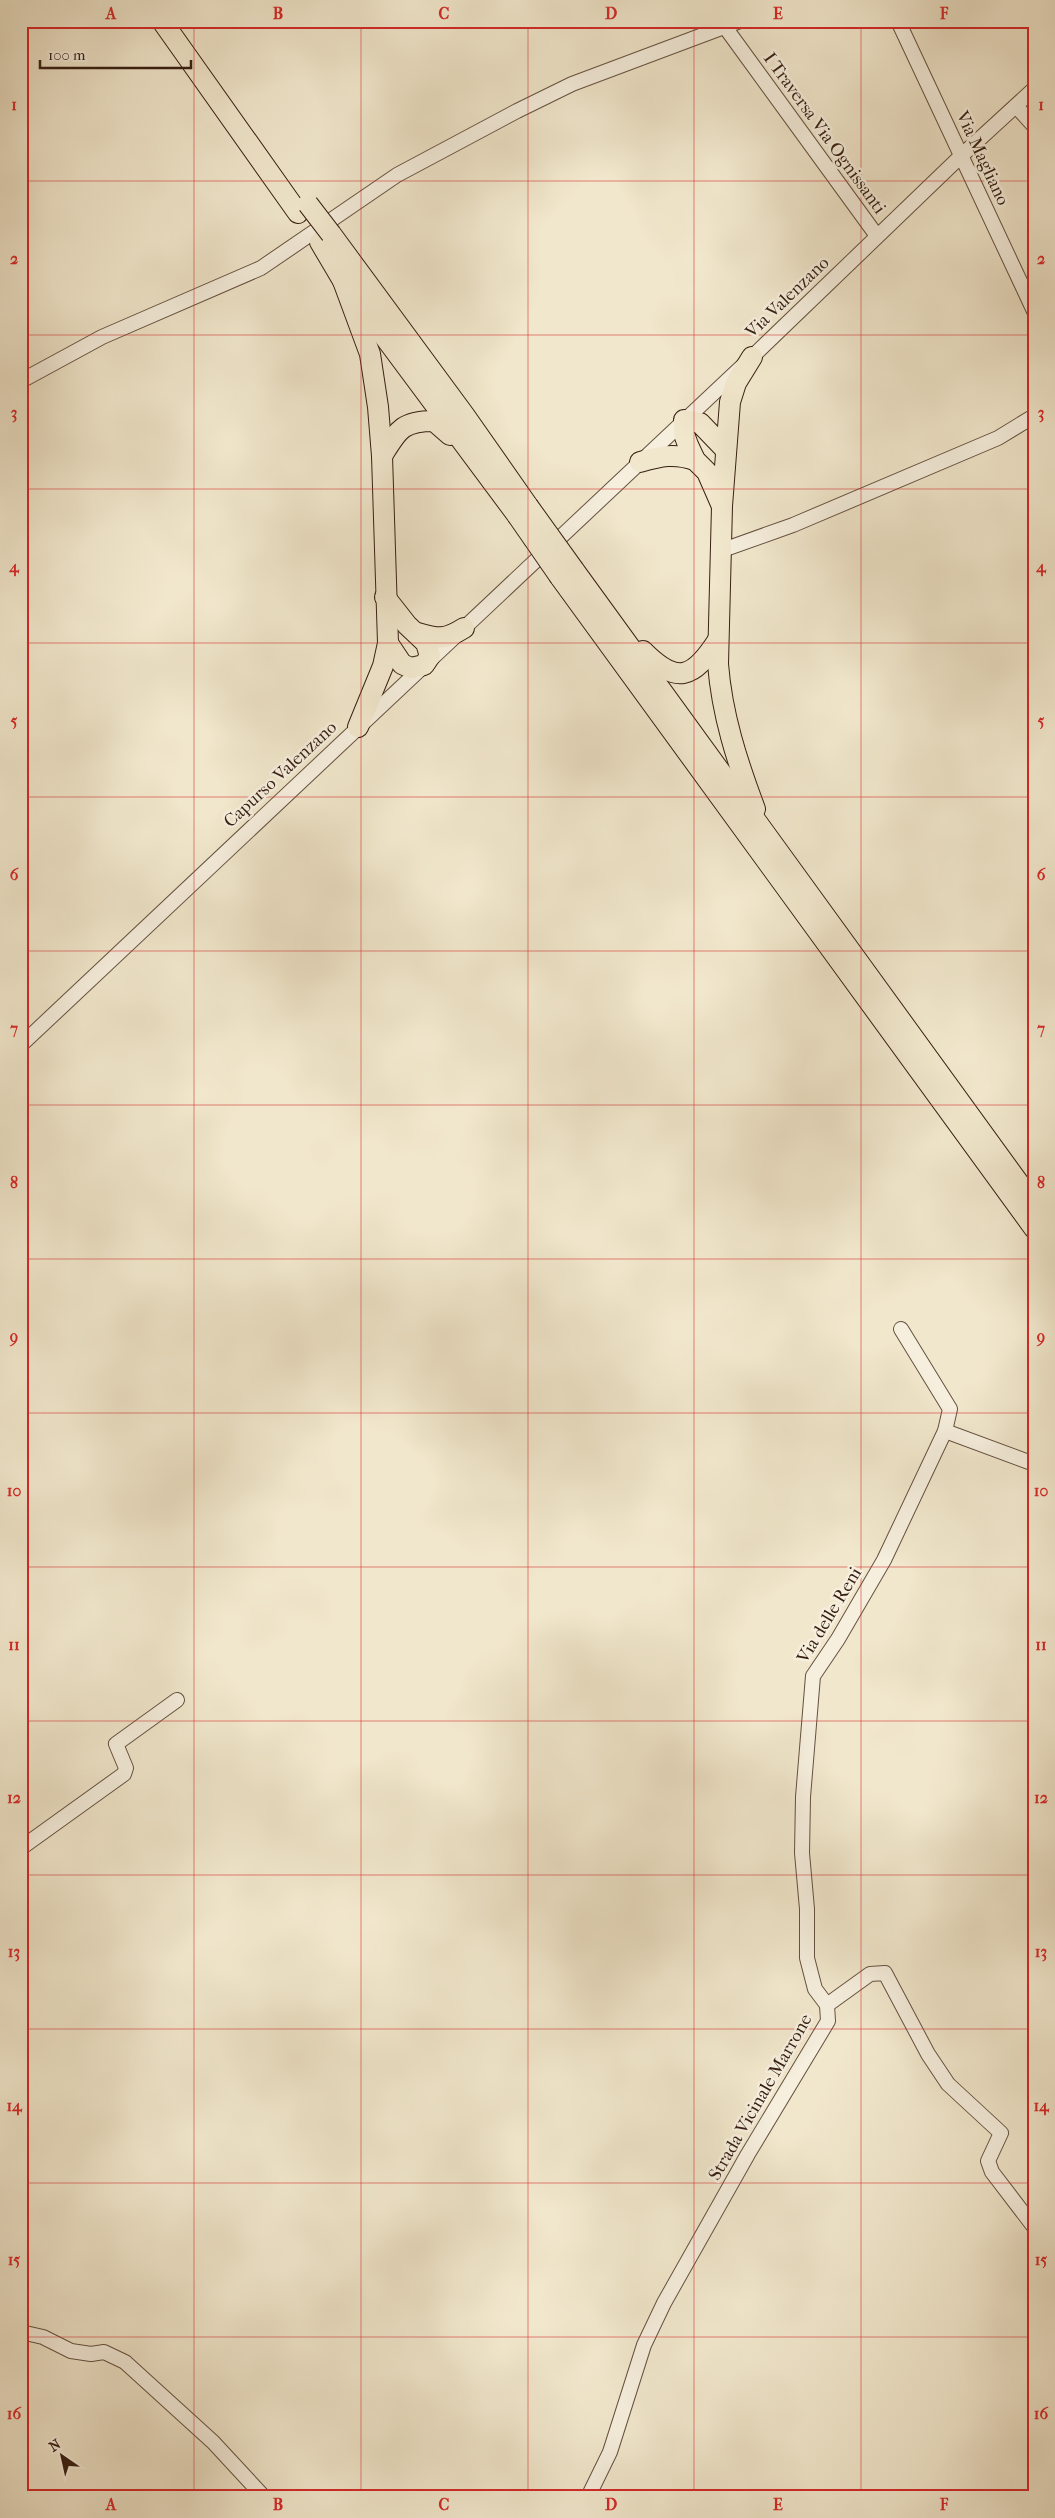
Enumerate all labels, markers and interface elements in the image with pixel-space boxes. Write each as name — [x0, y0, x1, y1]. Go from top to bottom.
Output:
text: A — [105, 4, 117, 23]
text: B — [273, 4, 283, 23]
text: C — [439, 4, 450, 23]
text: D — [605, 4, 617, 23]
text: E — [773, 4, 783, 23]
text: F — [939, 4, 949, 23]
scale bar — [40, 38, 191, 70]
text: 100 m — [48, 46, 86, 64]
street label: I Traversa Via Ognissanti — [759, 49, 891, 219]
text: 1 — [11, 95, 17, 114]
text: 1 — [1038, 95, 1044, 114]
street label: Via Magliano — [951, 107, 1014, 209]
text: 2 — [10, 249, 18, 268]
text: 2 — [1037, 249, 1045, 268]
street label: Via Valenzano — [740, 252, 834, 343]
text: 3 — [11, 403, 17, 423]
text: 3 — [1038, 403, 1044, 423]
text: 4 — [8, 557, 20, 577]
text: 4 — [1035, 557, 1047, 577]
text: 5 — [11, 711, 18, 730]
text: 5 — [1038, 711, 1045, 730]
street label: Capurso Valenzano — [220, 717, 341, 832]
text: 6 — [10, 865, 19, 884]
text: 6 — [1037, 865, 1046, 884]
text: 7 — [9, 1019, 18, 1038]
text: 7 — [1036, 1019, 1045, 1038]
text: 8 — [10, 1173, 18, 1192]
text: 8 — [1037, 1173, 1045, 1192]
text: 9 — [9, 1327, 18, 1347]
text: 9 — [1036, 1327, 1045, 1347]
text: 10 — [7, 1481, 21, 1500]
text: 10 — [1034, 1481, 1048, 1500]
street label: Via delle Reni — [792, 1563, 867, 1668]
text: 11 — [8, 1635, 20, 1654]
text: 11 — [1035, 1635, 1047, 1654]
text: 12 — [7, 1788, 21, 1807]
text: 12 — [1034, 1788, 1048, 1807]
text: 13 — [8, 1942, 20, 1962]
text: 13 — [1035, 1942, 1047, 1962]
street label: Strada Vicinale Marrone — [704, 2010, 817, 2184]
text: 14 — [6, 2096, 23, 2116]
text: 14 — [1033, 2096, 1050, 2116]
text: 15 — [8, 2250, 20, 2269]
text: 15 — [1035, 2250, 1047, 2269]
text: 16 — [7, 2404, 21, 2423]
text: 16 — [1034, 2404, 1048, 2423]
north arrow — [38, 2430, 88, 2480]
text: N — [46, 2435, 64, 2456]
text: A — [105, 2495, 117, 2514]
text: B — [273, 2495, 283, 2514]
text: C — [439, 2495, 450, 2514]
text: D — [605, 2495, 617, 2514]
text: E — [773, 2495, 783, 2514]
text: F — [939, 2495, 949, 2514]

